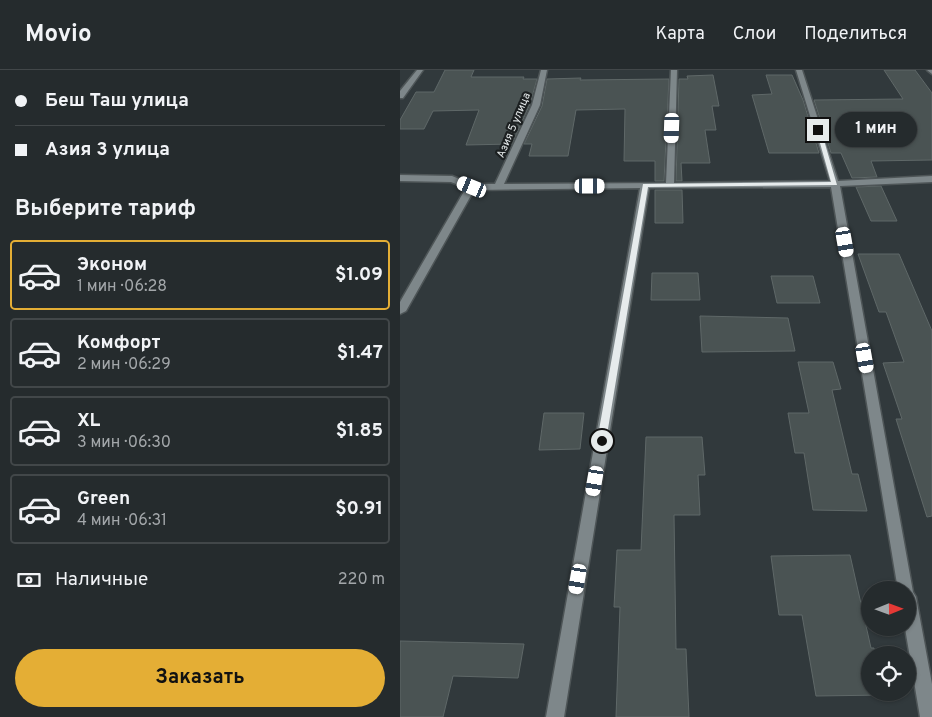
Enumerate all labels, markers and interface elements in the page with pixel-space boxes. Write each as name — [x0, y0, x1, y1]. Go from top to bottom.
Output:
text: Movio — [25, 20, 92, 50]
text: Карта — [655, 23, 705, 46]
text: Слои — [733, 23, 776, 46]
text: Поделиться — [804, 23, 907, 46]
text: Беш Таш улица — [45, 89, 189, 113]
street label: Азия 5 улица — [494, 90, 534, 160]
callout: 1 мин — [836, 112, 918, 148]
car — [663, 113, 680, 143]
route end — [807, 119, 829, 141]
text: 1 мин — [855, 119, 897, 139]
text: Азия 3 улица — [45, 138, 170, 162]
car — [455, 174, 488, 200]
car — [575, 179, 605, 194]
text: Выберите тариф — [15, 196, 196, 223]
car — [835, 226, 854, 258]
icon: car — [17, 253, 62, 298]
text: Эконом — [77, 253, 147, 277]
text: $1.09 — [335, 263, 383, 287]
text: 1 мин · 06:28 — [77, 277, 167, 297]
icon: car — [17, 331, 62, 376]
text: Комфорт — [77, 331, 160, 355]
text: $1.47 — [337, 341, 383, 365]
car — [855, 342, 874, 374]
text: 2 мин · 06:29 — [77, 355, 171, 375]
icon: car — [17, 409, 62, 454]
text: XL — [77, 409, 100, 433]
text: $1.85 — [336, 419, 383, 443]
route start — [591, 430, 613, 452]
text: 3 мин · 06:30 — [77, 433, 171, 453]
car — [585, 465, 604, 497]
icon: car — [17, 487, 62, 532]
text: Green — [77, 487, 130, 511]
text: $0.91 — [335, 497, 383, 521]
text: 4 мин · 06:31 — [77, 511, 167, 531]
car — [568, 563, 587, 595]
icon: cash — [15, 566, 43, 594]
text: Наличные — [55, 568, 148, 592]
text: 220 m — [338, 570, 385, 590]
north arrow — [861, 581, 916, 636]
map controls — [861, 581, 916, 701]
button: locate — [861, 646, 916, 701]
button: Заказать — [15, 649, 385, 707]

